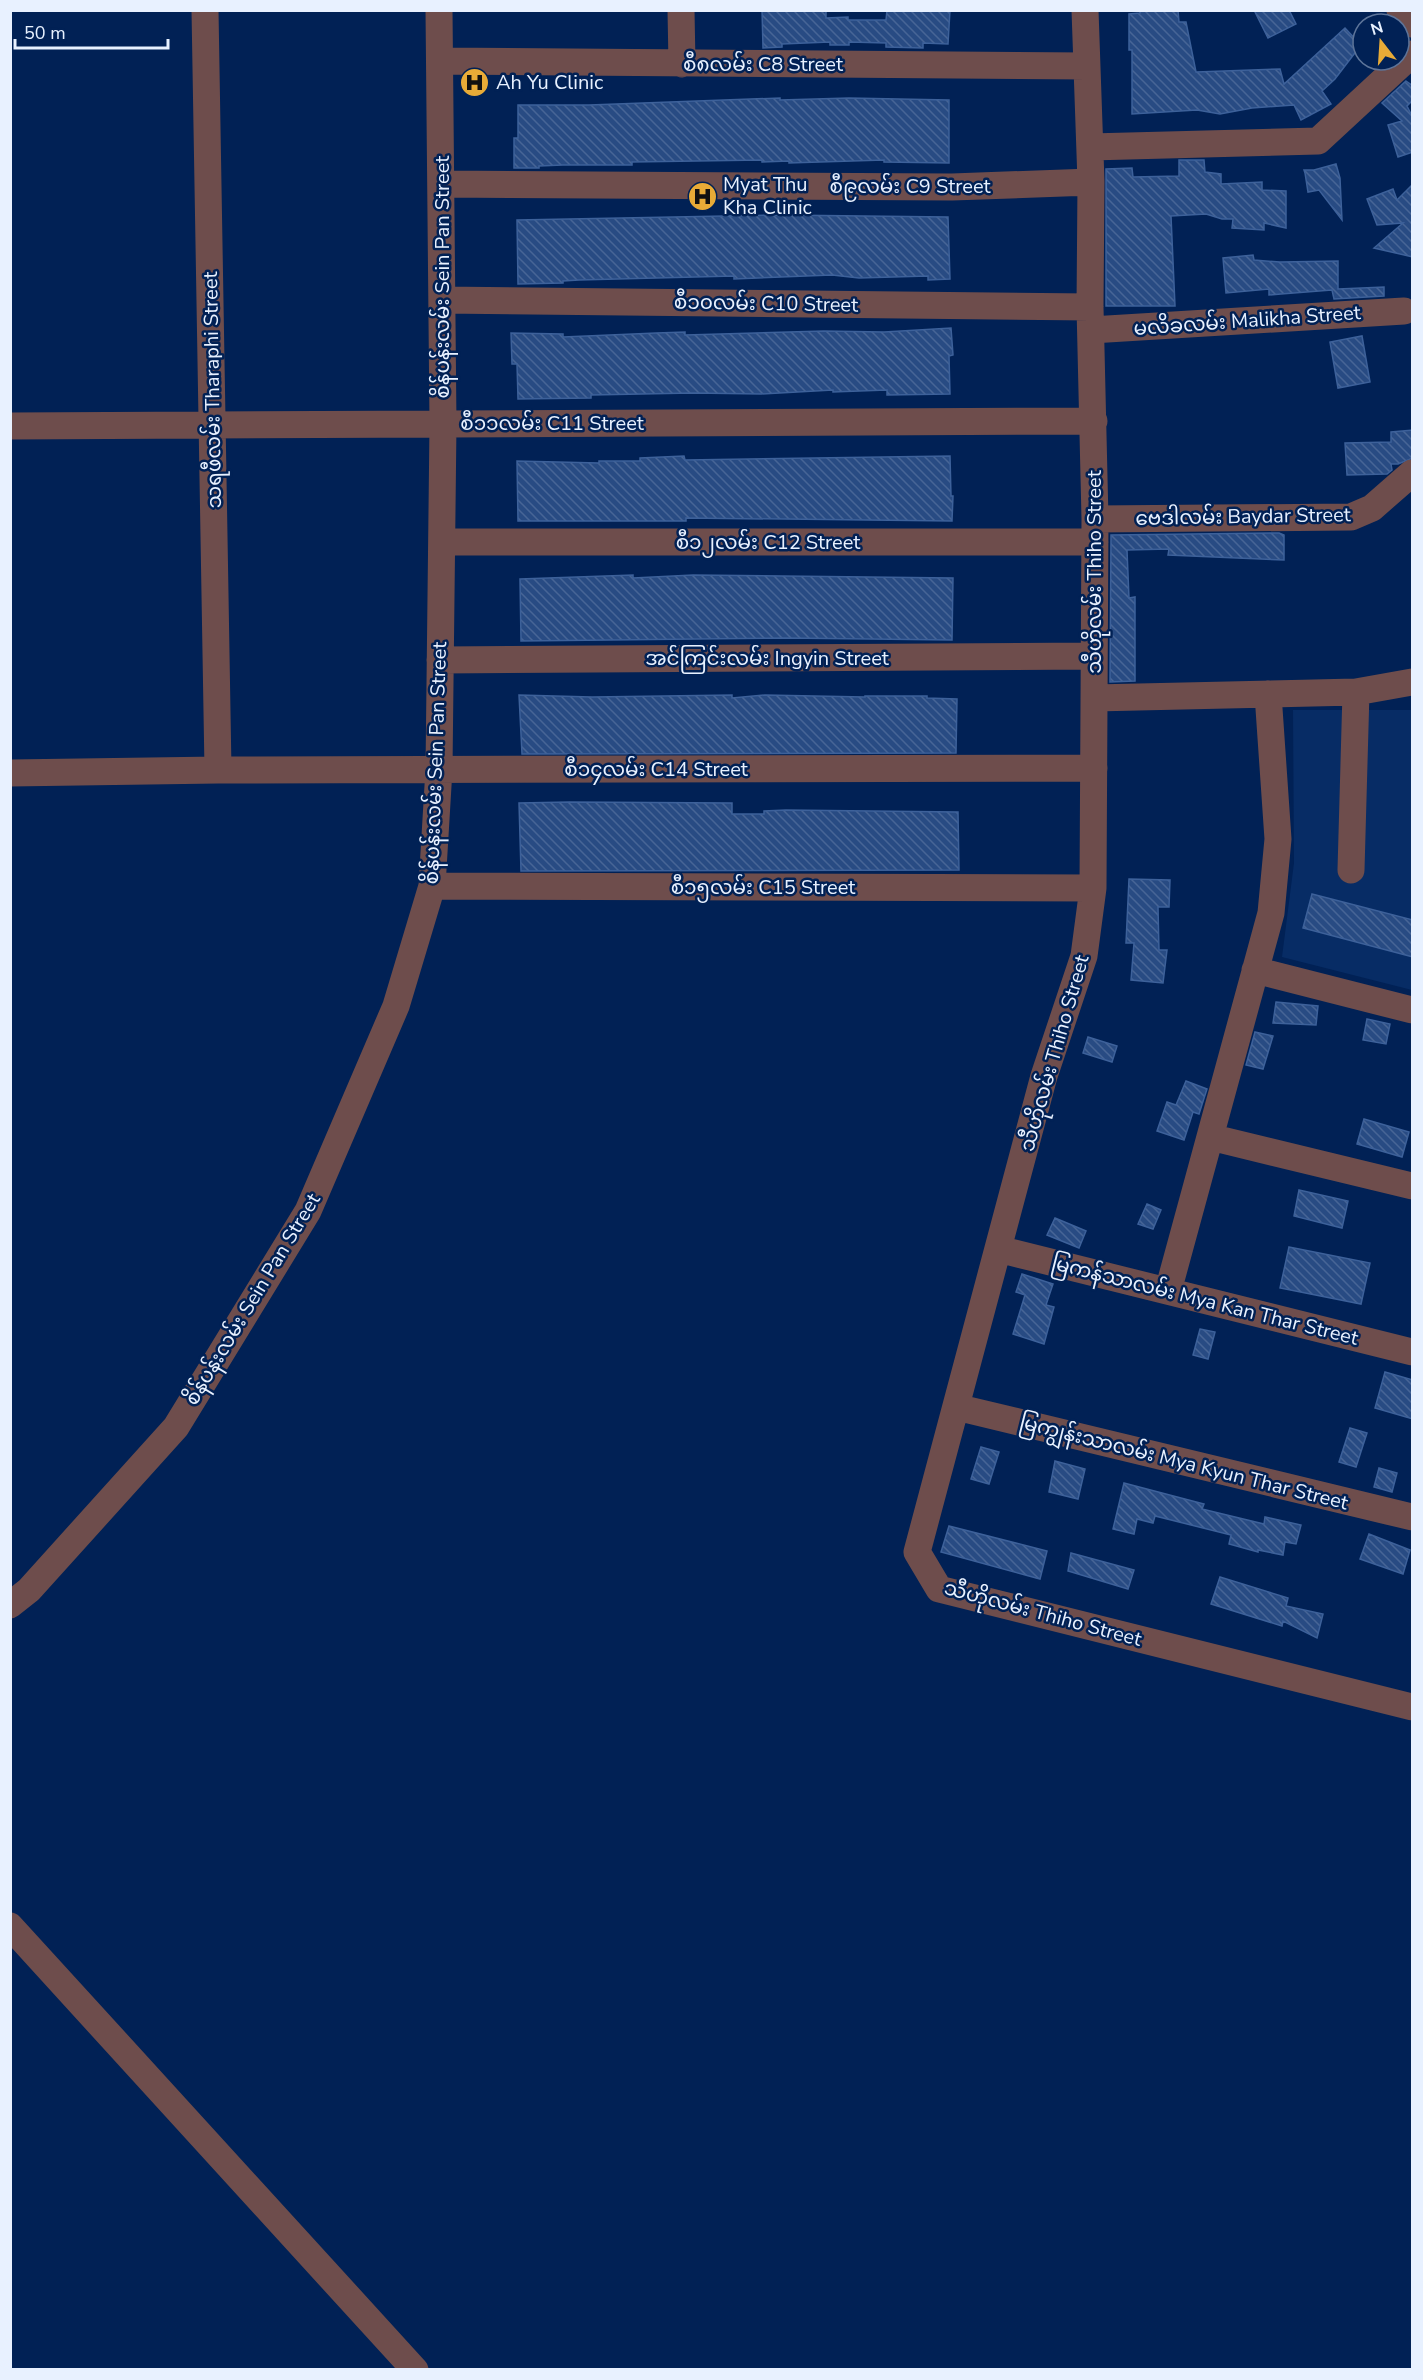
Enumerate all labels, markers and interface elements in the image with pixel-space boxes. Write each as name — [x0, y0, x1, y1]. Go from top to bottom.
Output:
scale bar — [15, 12, 168, 50]
north arrow — [1351, 12, 1411, 72]
text: N — [1368, 16, 1386, 41]
text: 50 m — [24, 21, 66, 45]
street label: စီ၈လမ်း C8 Street — [683, 50, 844, 78]
hospital icon: Ah Yu Clinic — [459, 66, 491, 98]
place label: Ah Yu Clinic — [496, 69, 603, 96]
street label: စိန်ပန်းလမ်း Sein Pan Street — [428, 155, 458, 398]
place label: Myat Thu Kha Clinic — [723, 171, 812, 221]
street label: စီ၉လမ်း C9 Street — [829, 172, 992, 202]
hospital icon: Myat Thu Kha Clinic — [686, 180, 718, 212]
street label: သရဖီလမ်း Tharaphi Street — [196, 270, 230, 509]
street label: စီ၁၀လမ်း C10 Street — [674, 287, 859, 319]
street label: မလိခလမ်း Malikha Street — [1133, 298, 1362, 342]
street label: စီ၁၁လမ်း C11 Street — [460, 409, 645, 437]
street label: သီဟိုလမ်း Thiho Street — [1080, 469, 1111, 674]
street label: ဗေဒါလမ်း Baydar Street — [1135, 500, 1352, 532]
street label: စီ၁၂လမ်း C12 Street — [676, 528, 861, 558]
street label: စိန်ပန်းလမ်း Sein Pan Street — [417, 640, 455, 885]
street label: အင်ကြင်းလမ်း Ingyin Street — [645, 644, 890, 674]
street label: စီ၁၄လမ်း C14 Street — [564, 755, 749, 785]
street label: စီ၁၅လမ်း C15 Street — [671, 873, 856, 903]
street label: သီဟိုလမ်း Thiho Street — [1013, 950, 1099, 1155]
street label: စိန်ပန်းလမ်း Sein Pan Street — [177, 1187, 329, 1411]
street label: မြကန်သာလမ်း Mya Kan Thar Street — [1048, 1248, 1362, 1354]
street label: မြကျွန်းသာလမ်း Mya Kyun Thar Street — [1016, 1408, 1352, 1521]
street label: သီဟိုလမ်း Thiho Street — [940, 1573, 1146, 1656]

